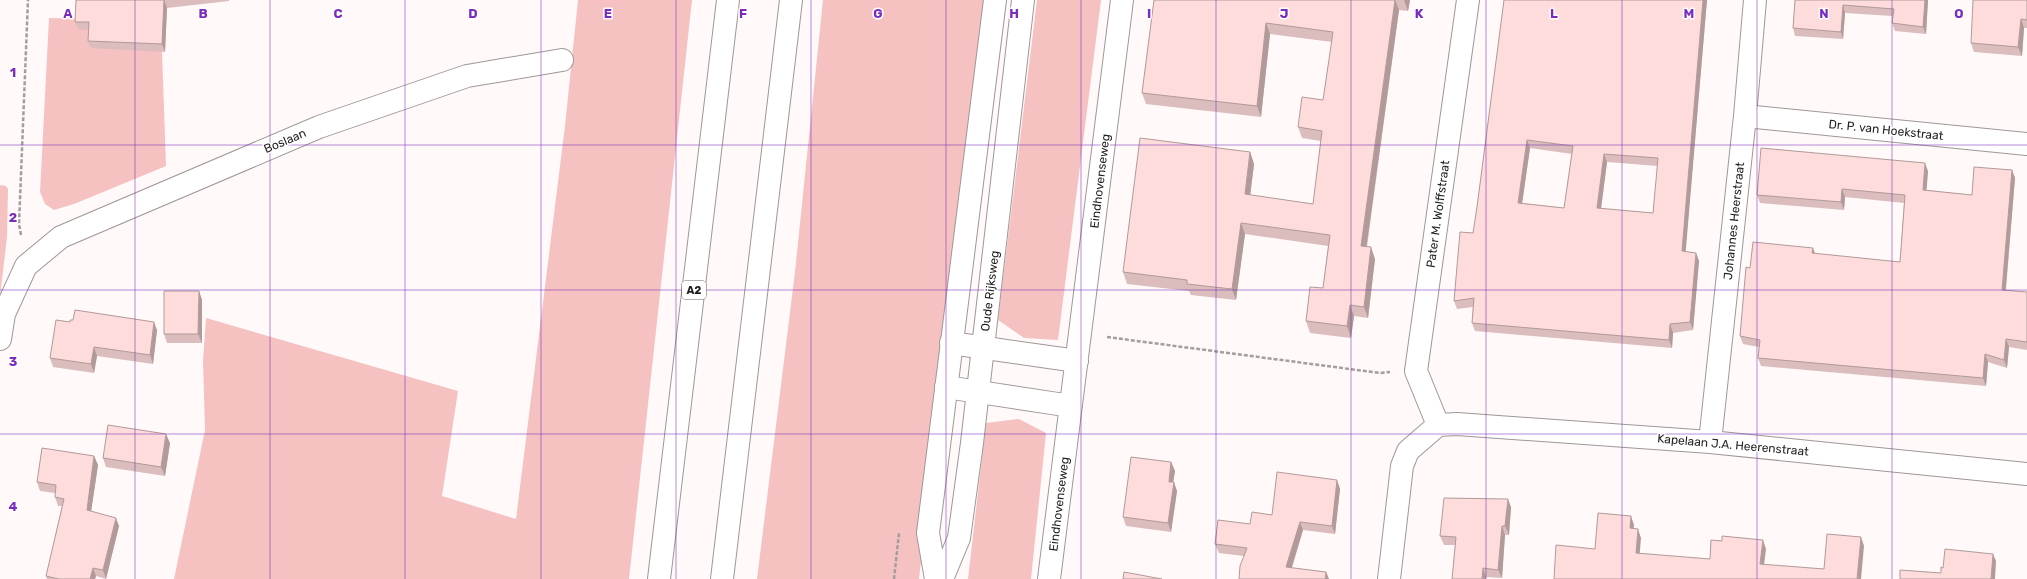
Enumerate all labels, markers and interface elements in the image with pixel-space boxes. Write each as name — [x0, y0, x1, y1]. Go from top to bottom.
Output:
text: A — [63, 6, 73, 21]
text: B — [198, 6, 208, 21]
text: C — [333, 6, 343, 21]
text: D — [468, 6, 478, 21]
text: E — [604, 6, 612, 21]
text: F — [739, 6, 747, 21]
text: G — [873, 6, 883, 21]
text: H — [1009, 6, 1019, 21]
text: I — [1147, 6, 1151, 21]
text: J — [1280, 6, 1288, 21]
text: K — [1415, 6, 1424, 21]
text: L — [1550, 6, 1558, 21]
text: M — [1684, 6, 1694, 21]
text: N — [1819, 6, 1829, 21]
text: O — [1954, 6, 1964, 21]
text: 1 — [10, 65, 16, 80]
street label: Dr. P. van Hoekstraat — [1828, 117, 1944, 143]
street label: Boslaan — [262, 126, 308, 156]
street label: Eindhovenseweg — [1087, 133, 1113, 229]
street label: Pater M. Wolffstraat — [1424, 159, 1453, 269]
street label: Johannes Heerstraat — [1721, 161, 1747, 281]
text: 2 — [9, 210, 17, 225]
street label: Oude Rijksweg — [978, 250, 1002, 332]
road number: A2 — [682, 281, 706, 299]
text: 3 — [9, 354, 18, 369]
street label: Kapelaan J.A. Heerenstraat — [1657, 431, 1810, 459]
street label: Eindhovenseweg — [1046, 456, 1072, 552]
text: 4 — [9, 499, 18, 514]

